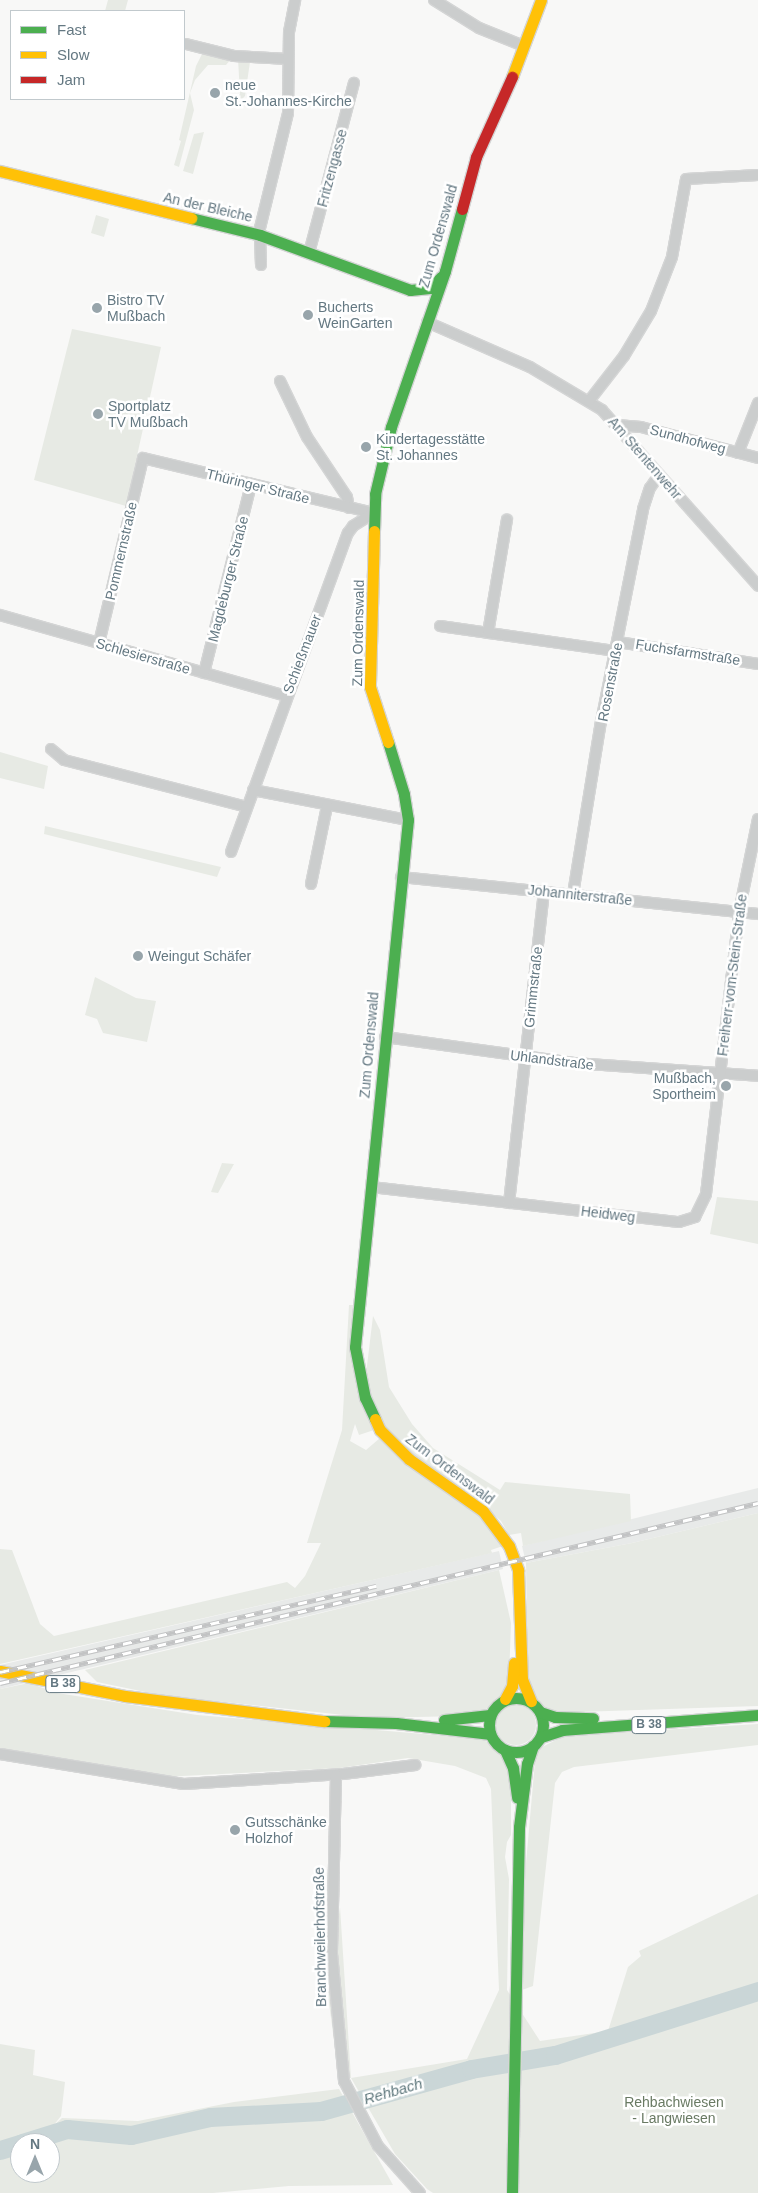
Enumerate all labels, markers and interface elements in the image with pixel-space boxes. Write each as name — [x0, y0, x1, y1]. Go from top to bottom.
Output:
legend — [10, 10, 185, 100]
text: Fast — [57, 21, 86, 38]
text: Slow — [57, 46, 90, 63]
text: Jam — [57, 71, 85, 88]
place label: neue St.-Johannes-Kirche — [225, 77, 352, 110]
marker: neue St.-Johannes-Kirche — [209, 87, 221, 99]
street label: Fritzengasse — [314, 127, 350, 209]
street label: Zum Ordenswald — [415, 182, 461, 290]
street label: An der Bleiche — [162, 189, 254, 225]
place label: Bistro TV Mußbach — [107, 292, 165, 324]
place label: Bucherts WeinGarten — [318, 299, 392, 332]
marker: Bistro TV Mußbach — [91, 302, 103, 314]
marker: Bucherts WeinGarten — [302, 309, 314, 321]
place label: Sportplatz TV Mußbach — [108, 398, 188, 431]
marker: Sportplatz TV Mußbach — [92, 408, 104, 420]
street label: Am Stentenwehr — [605, 413, 685, 503]
street label: Sundhofweg — [648, 421, 728, 457]
place label: Kindertagesstätte St. Johannes — [376, 431, 485, 464]
marker: Kindertagesstätte St. Johannes — [360, 441, 372, 453]
street label: Thüringer Straße — [205, 465, 311, 507]
street label: Pommernstraße — [102, 500, 140, 602]
street label: Magdeburger Straße — [204, 514, 252, 644]
street label: Zum Ordenswald — [349, 580, 367, 686]
street label: Schießmauer — [279, 612, 325, 696]
street label: Schlesierstraße — [94, 635, 192, 677]
street label: Fuchsfarmstraße — [634, 635, 742, 669]
street label: Rosenstraße — [594, 641, 626, 723]
street label: Johanniterstraße — [527, 881, 633, 909]
street label: Freiherr-vom-Stein-Straße — [714, 893, 750, 1057]
street label: Grimmstraße — [520, 946, 546, 1028]
place label: Weingut Schäfer — [148, 948, 251, 964]
marker: Weingut Schäfer — [132, 950, 144, 962]
street label: Zum Ordenswald — [356, 991, 382, 1099]
street label: Uhlandstraße — [509, 1047, 595, 1073]
place label: Mußbach, Sportheim — [652, 1070, 716, 1102]
marker: Mußbach, Sportheim — [720, 1080, 732, 1092]
street label: Heidweg — [580, 1202, 636, 1226]
street label: Zum Ordenswald — [402, 1430, 498, 1508]
road number: B 38 — [44, 1675, 82, 1694]
road number: B 38 — [630, 1716, 668, 1734]
place label: Gutsschänke Holzhof — [245, 1814, 327, 1846]
marker: Gutsschänke Holzhof — [229, 1824, 241, 1836]
street label: Branchweilerhofstraße — [310, 1867, 330, 2007]
water label: Rehbach — [362, 2074, 424, 2108]
park label: Rehbachwiesen - Langwiesen — [624, 2094, 724, 2126]
north arrow — [10, 2133, 60, 2183]
text: N — [30, 2136, 40, 2152]

